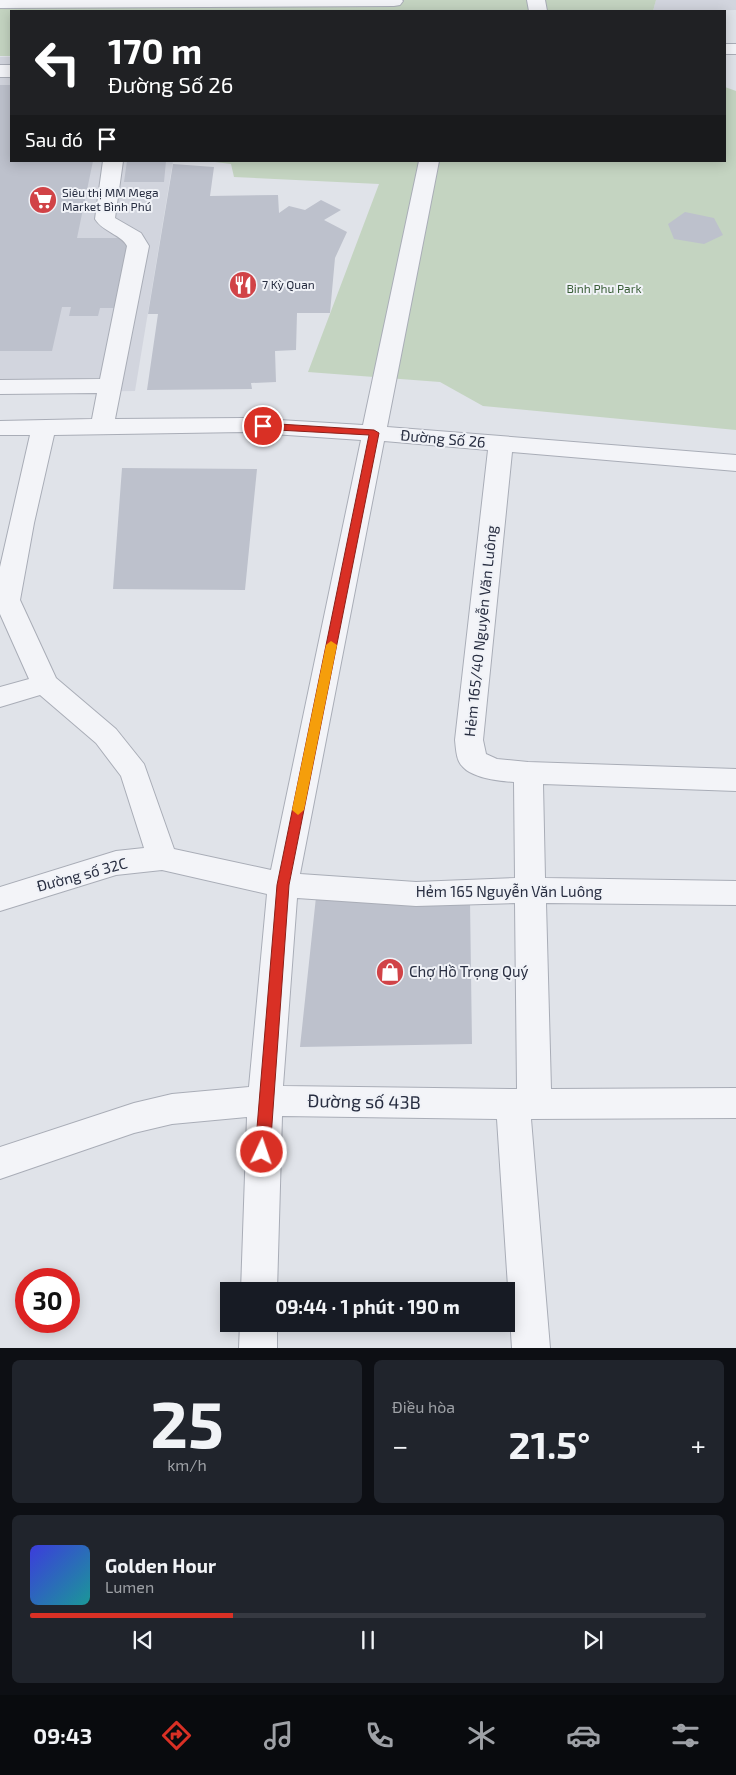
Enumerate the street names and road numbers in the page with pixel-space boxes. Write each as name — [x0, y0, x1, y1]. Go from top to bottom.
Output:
street label: Đường Số 26 — [400, 425, 486, 451]
street label: Hẻm 165/40 Nguyễn Văn Luông — [460, 524, 500, 738]
street label: Đường số 32C — [35, 853, 129, 895]
street label: Hẻm 165 Nguyễn Văn Luông — [416, 882, 603, 900]
street label: Đường số 43B — [307, 1089, 421, 1113]

